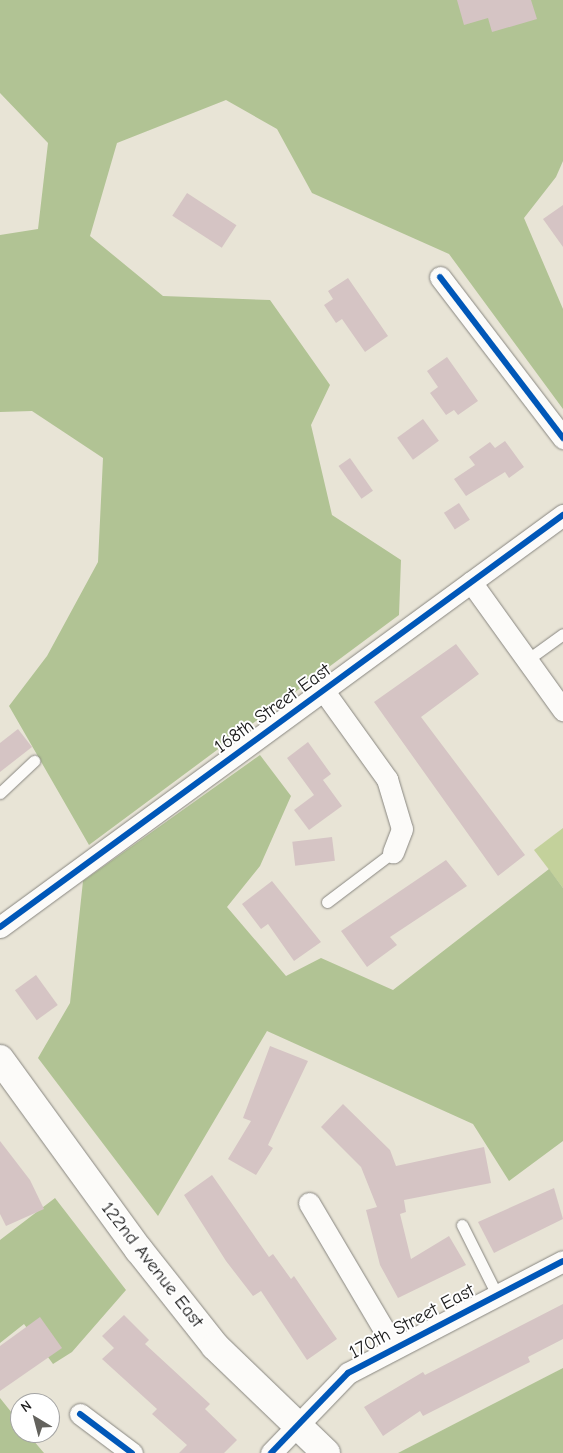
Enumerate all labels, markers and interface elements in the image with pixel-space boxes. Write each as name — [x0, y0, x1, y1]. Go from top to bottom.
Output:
street label: 168th Street East — [210, 659, 336, 759]
street label: 122nd Avenue East — [96, 1198, 208, 1332]
street label: 170th Street East — [345, 1279, 479, 1365]
north arrow — [10, 1393, 60, 1443]
text: N — [18, 1397, 35, 1416]

